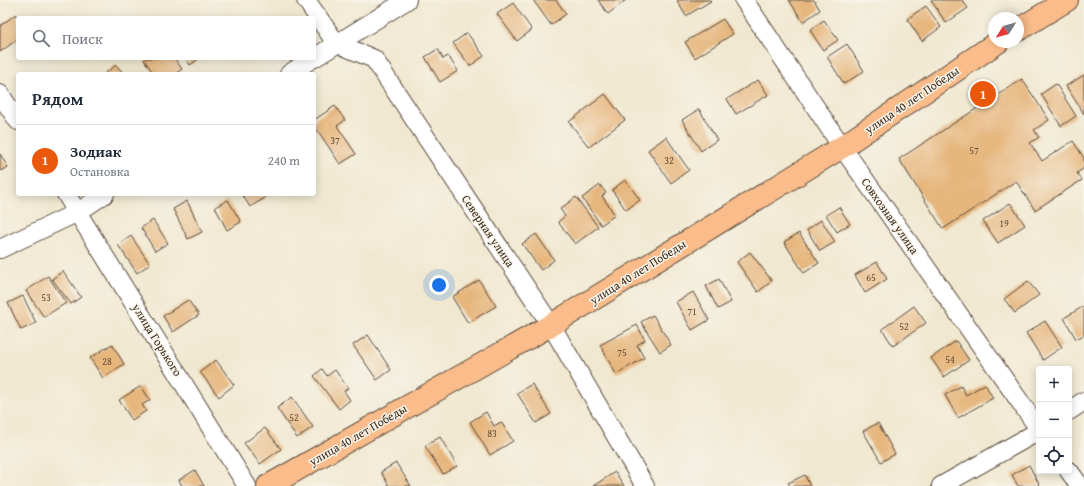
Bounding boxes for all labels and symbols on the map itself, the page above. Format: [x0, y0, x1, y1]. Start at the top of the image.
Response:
north arrow [988, 12, 1024, 48]
street label: улица 40 лет Победы [860, 61, 963, 138]
pin: 1 [970, 79, 996, 109]
house number: 37 [330, 133, 340, 148]
house number: 57 [969, 143, 979, 158]
house number: 32 [664, 153, 674, 168]
street label: Совхозная улица [858, 174, 923, 258]
street label: Северная улица [458, 191, 519, 270]
house number: 19 [999, 216, 1009, 231]
street label: улица 40 лет Победы [586, 235, 690, 309]
house number: 65 [866, 270, 876, 285]
your location [429, 275, 449, 295]
house number: 53 [41, 290, 51, 305]
street label: улица Горького [128, 299, 187, 379]
house number: 71 [687, 304, 697, 319]
house number: 52 [899, 319, 909, 334]
house number: 75 [617, 345, 627, 360]
house number: 54 [945, 352, 955, 367]
house number: 28 [102, 354, 112, 369]
street label: улица 40 лет Победы [305, 399, 410, 470]
house number: 52 [289, 410, 299, 425]
house number: 83 [487, 426, 497, 441]

